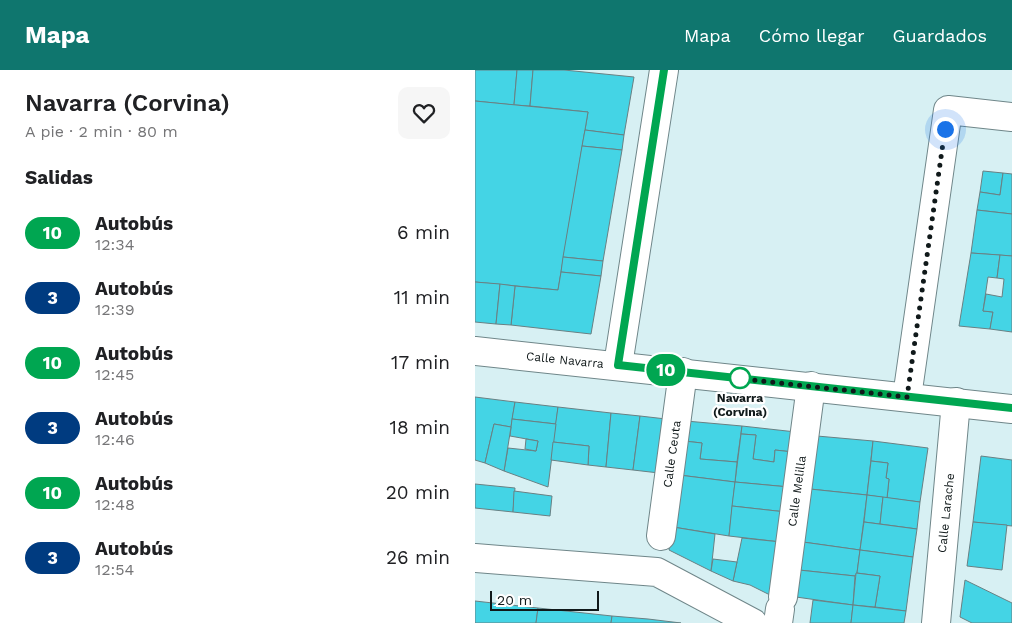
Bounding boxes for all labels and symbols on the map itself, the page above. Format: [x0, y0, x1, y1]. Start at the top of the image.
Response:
your location [933, 117, 958, 142]
street label: Calle Navarra [525, 349, 605, 371]
line badge: 10 [643, 354, 689, 386]
marker: Navarra (Corvina) [729, 367, 751, 389]
place label: Navarra (Corvina) [713, 391, 767, 419]
street label: Calle Ceuta [660, 419, 684, 489]
street label: Calle Melilla [785, 454, 809, 527]
street label: Calle Larache [935, 472, 957, 553]
scale bar [490, 588, 599, 611]

